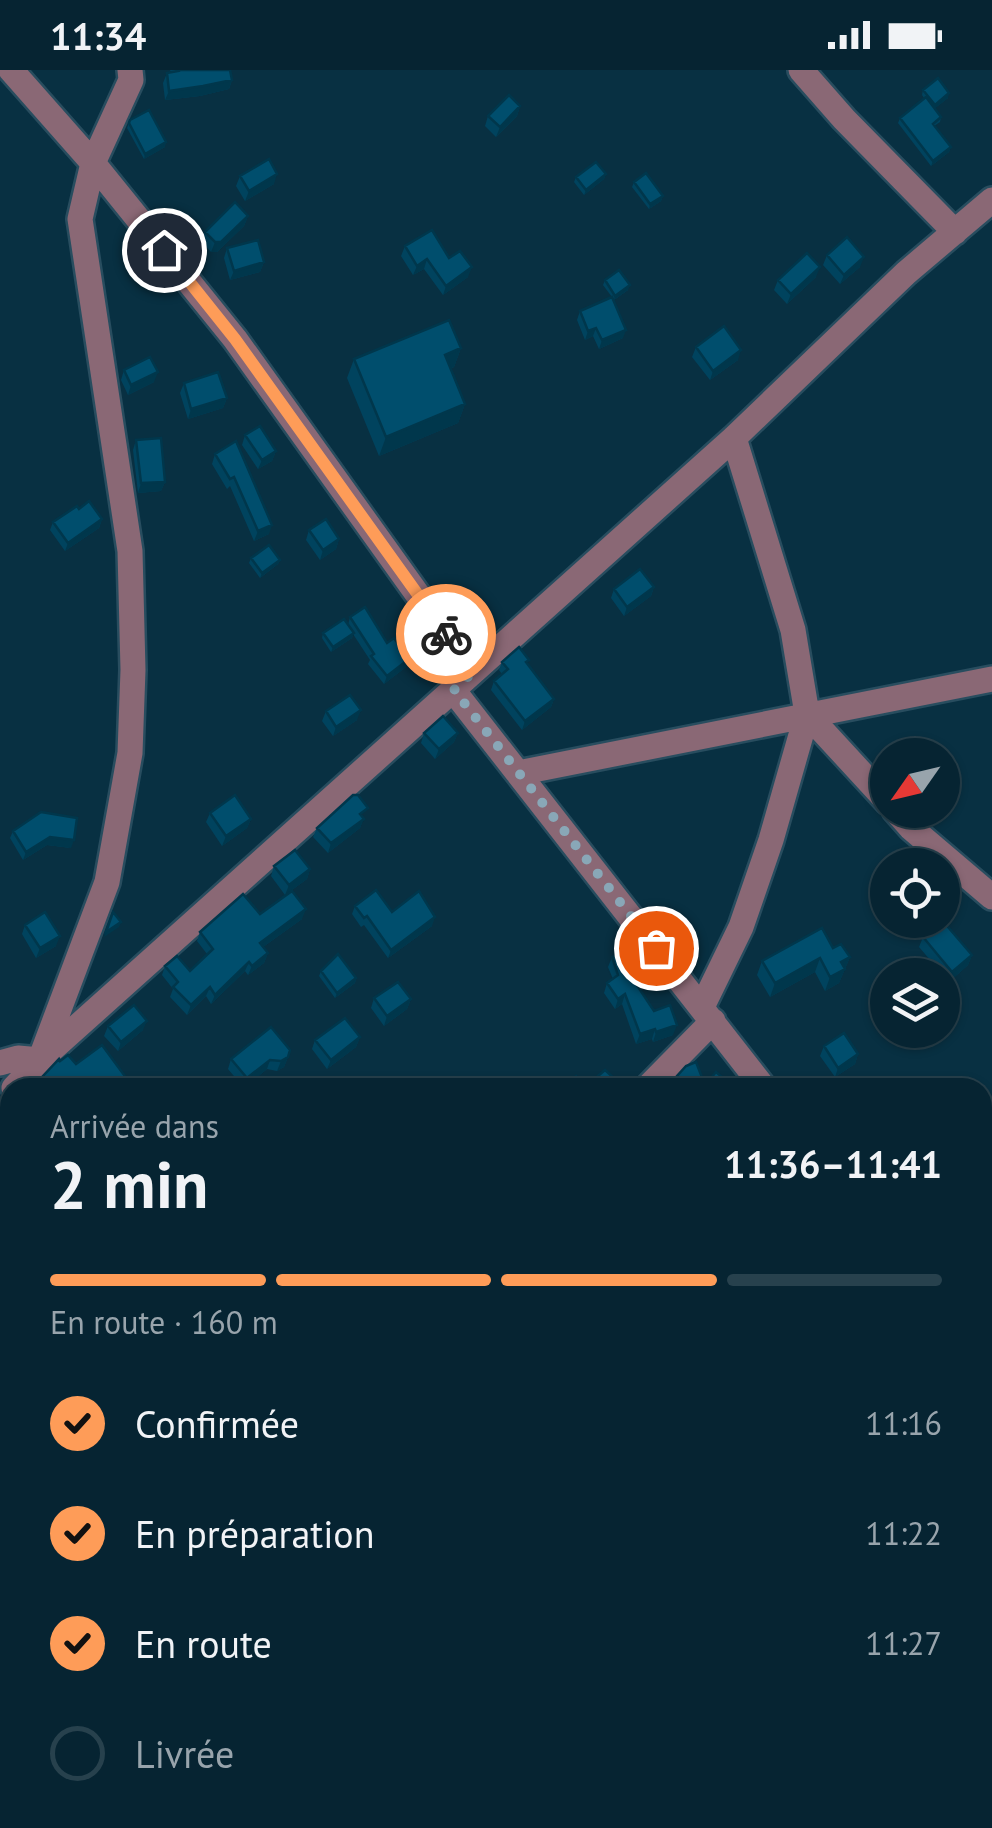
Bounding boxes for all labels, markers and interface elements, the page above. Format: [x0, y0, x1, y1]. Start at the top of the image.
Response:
text: 11:34 [50, 11, 146, 60]
pin [122, 208, 207, 293]
icon: home [137, 223, 192, 278]
courier [396, 584, 496, 684]
icon: bike [419, 607, 474, 662]
north arrow [870, 738, 960, 828]
map controls [870, 738, 960, 1048]
button: locate [870, 848, 960, 938]
pin [614, 906, 699, 991]
icon: bag [629, 921, 684, 976]
button: layers [870, 958, 960, 1048]
text: Arrivée dans [50, 1105, 219, 1147]
text: 11:36–11:41 [724, 1139, 942, 1188]
text: 2 min [50, 1142, 209, 1226]
text: En route · 160 m [50, 1301, 278, 1343]
icon: check [50, 1396, 105, 1451]
text: Confirmée [135, 1399, 299, 1448]
text: 11:16 [865, 1402, 942, 1444]
icon: check [50, 1506, 105, 1561]
text: En préparation [135, 1509, 374, 1558]
text: 11:22 [865, 1512, 942, 1554]
icon: check [50, 1616, 105, 1671]
text: En route [135, 1619, 272, 1668]
text: 11:27 [865, 1622, 942, 1664]
text: Livrée [135, 1729, 234, 1778]

